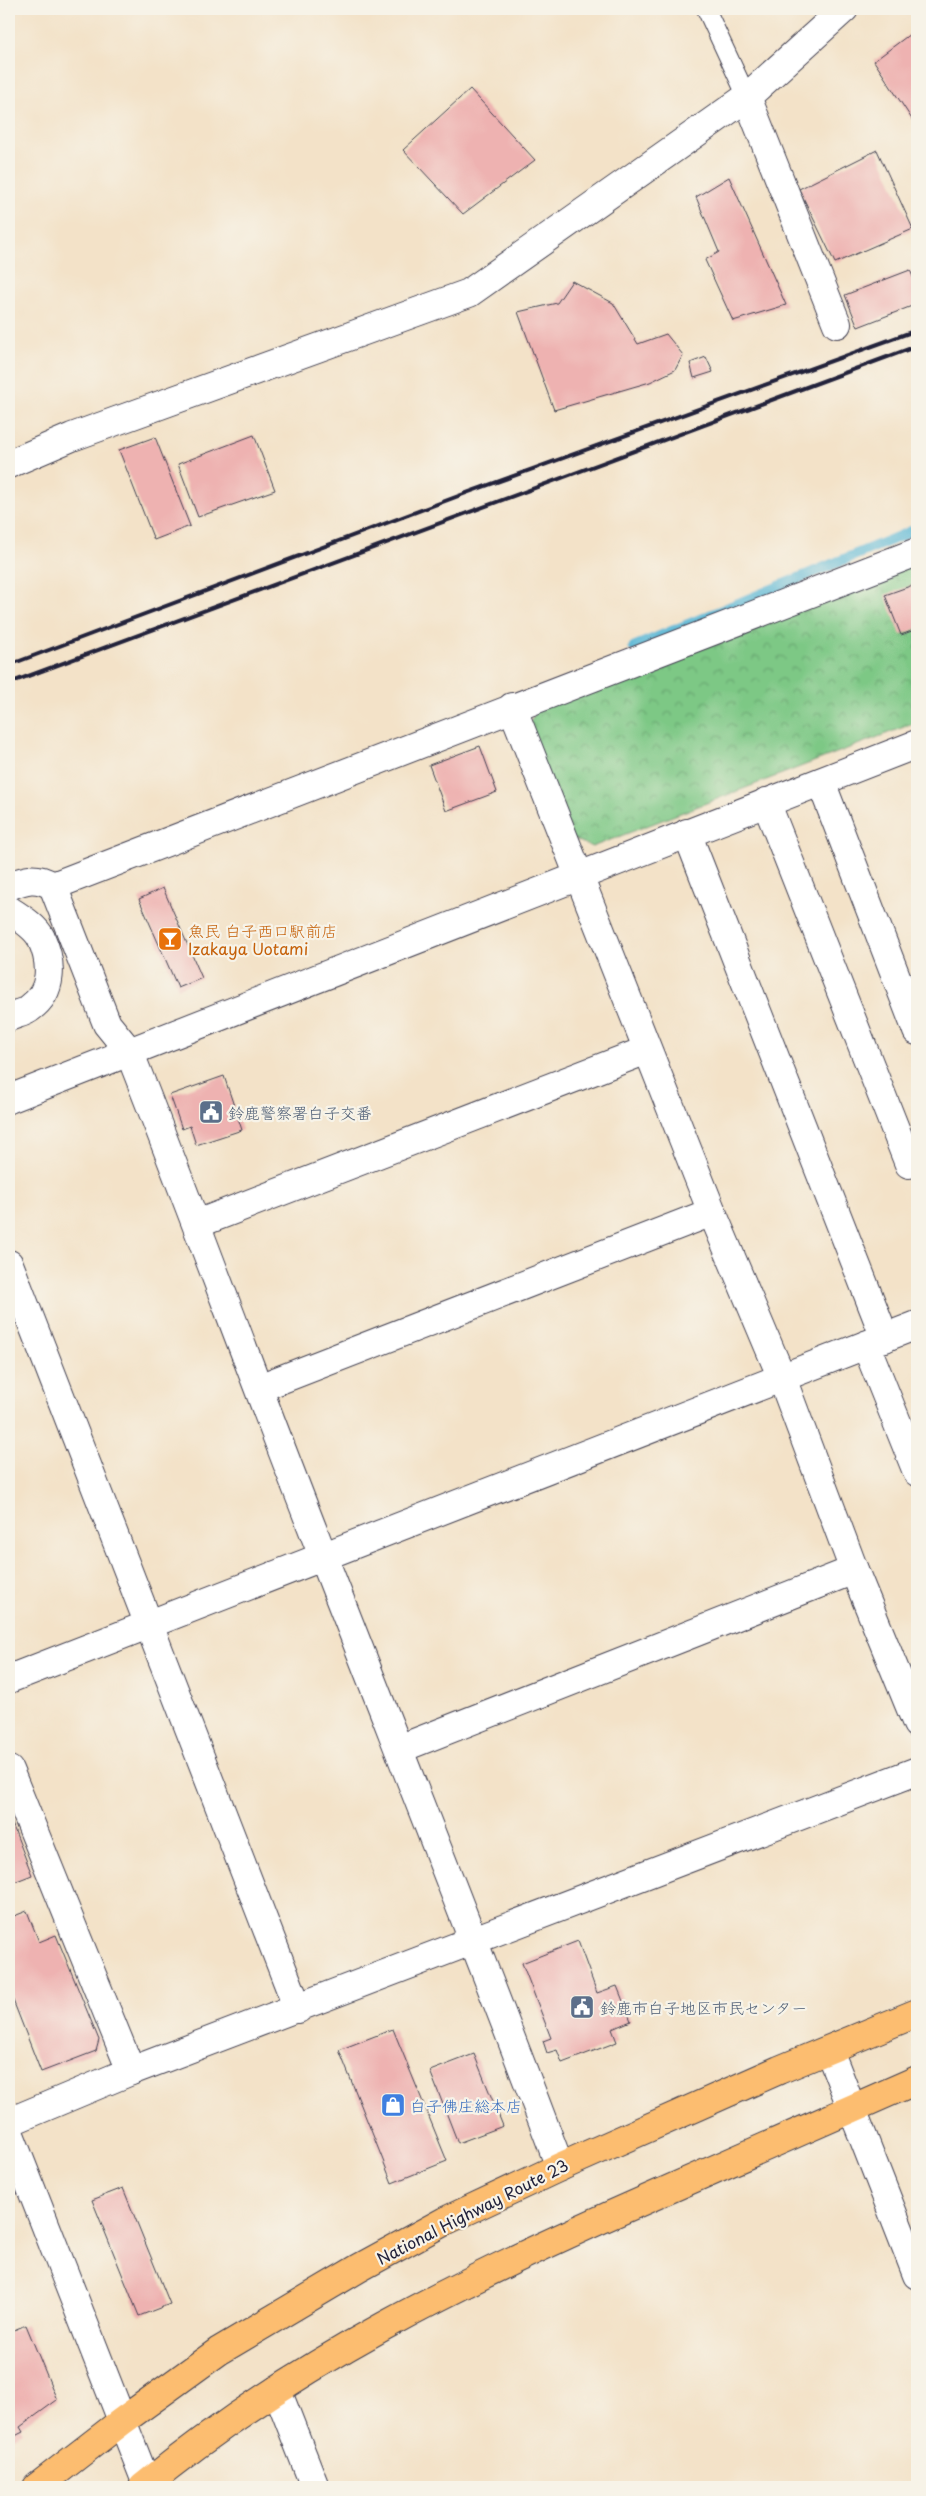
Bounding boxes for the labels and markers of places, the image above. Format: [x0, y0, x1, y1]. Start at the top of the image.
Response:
place label: 魚民 白子西口駅前店 Izakaya Uotami [188, 918, 337, 960]
bar icon: 魚民 白子西口駅前店 Izakaya Uotami [157, 926, 183, 952]
public building icon: 鈴鹿警察署白子交番 [198, 1099, 224, 1125]
place label: 鈴鹿警察署白子交番 [228, 1100, 372, 1124]
public building icon: 鈴鹿市白子地区市民センター [569, 1994, 595, 2020]
place label: 鈴鹿市白子地区市民センター [600, 1995, 807, 2019]
shop icon: 白子佛庄総本店 [380, 2092, 406, 2118]
place label: 白子佛庄総本店 [410, 2093, 522, 2117]

